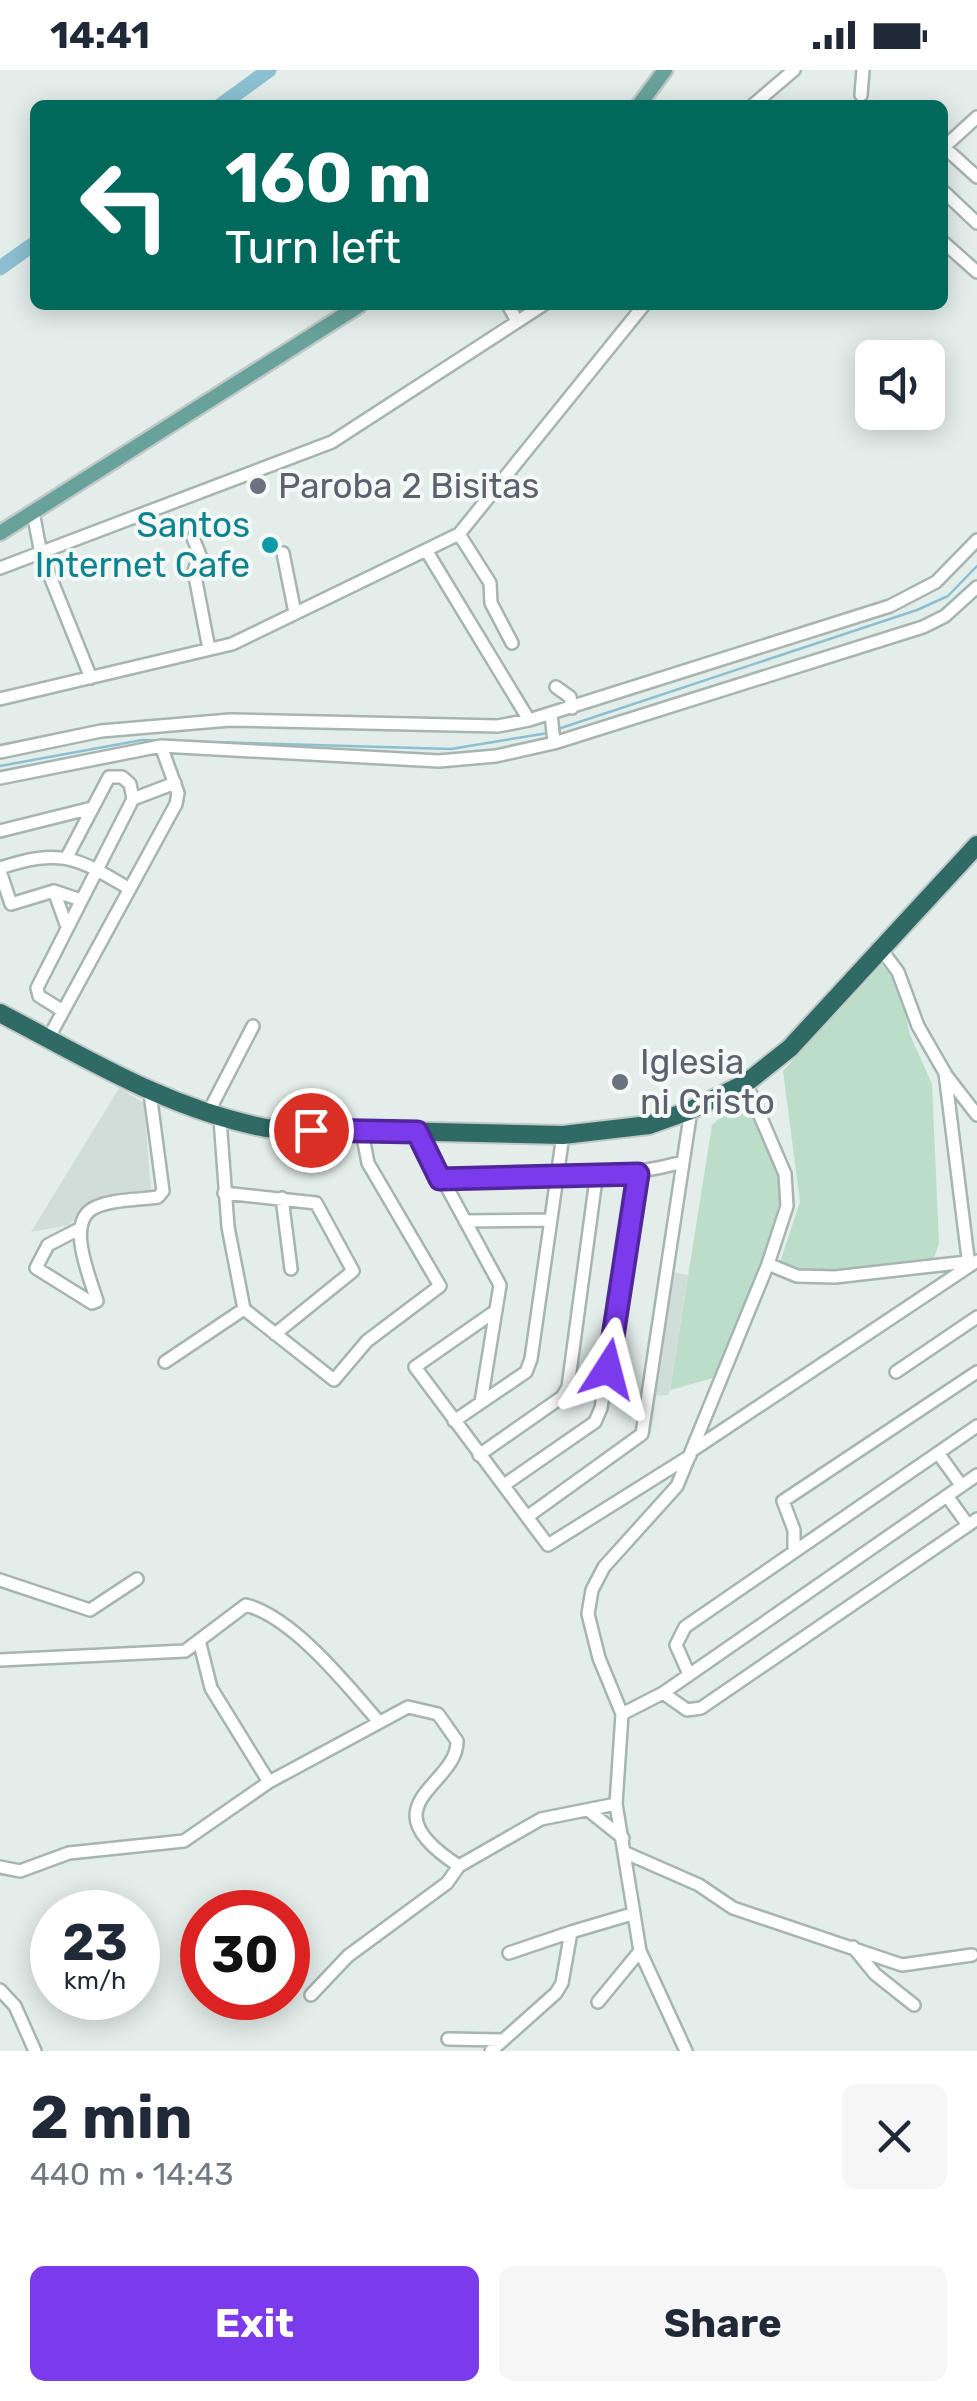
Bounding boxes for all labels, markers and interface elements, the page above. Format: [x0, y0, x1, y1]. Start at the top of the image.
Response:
text: 14:41 [50, 12, 150, 58]
text: 160 m [225, 137, 432, 220]
icon: left [60, 140, 190, 270]
text: Turn left [225, 221, 401, 274]
map controls [855, 340, 945, 430]
button: sound [855, 340, 945, 430]
place label: Paroba 2 Bisitas [278, 465, 539, 507]
marker: Paroba 2 Bisitas [247, 475, 269, 497]
place label: Santos Internet Cafe [35, 504, 250, 586]
marker: Santos Internet Cafe [259, 534, 281, 556]
place label: Iglesia ni Cristo [640, 1041, 775, 1123]
marker: Iglesia ni Cristo [609, 1071, 631, 1093]
pin [269, 1088, 354, 1173]
icon: arrive [284, 1103, 339, 1158]
position arrow [556, 1317, 660, 1421]
speed limit sign: 30 [180, 1890, 310, 2020]
text: 23 [62, 1913, 128, 1973]
text: km/h [64, 1966, 126, 1995]
text: 2 min [30, 2082, 192, 2153]
button: close [842, 2084, 947, 2189]
text: 440 m · 14:43 [30, 2155, 233, 2193]
button: Exit [30, 2266, 479, 2381]
button: Share [499, 2266, 947, 2381]

